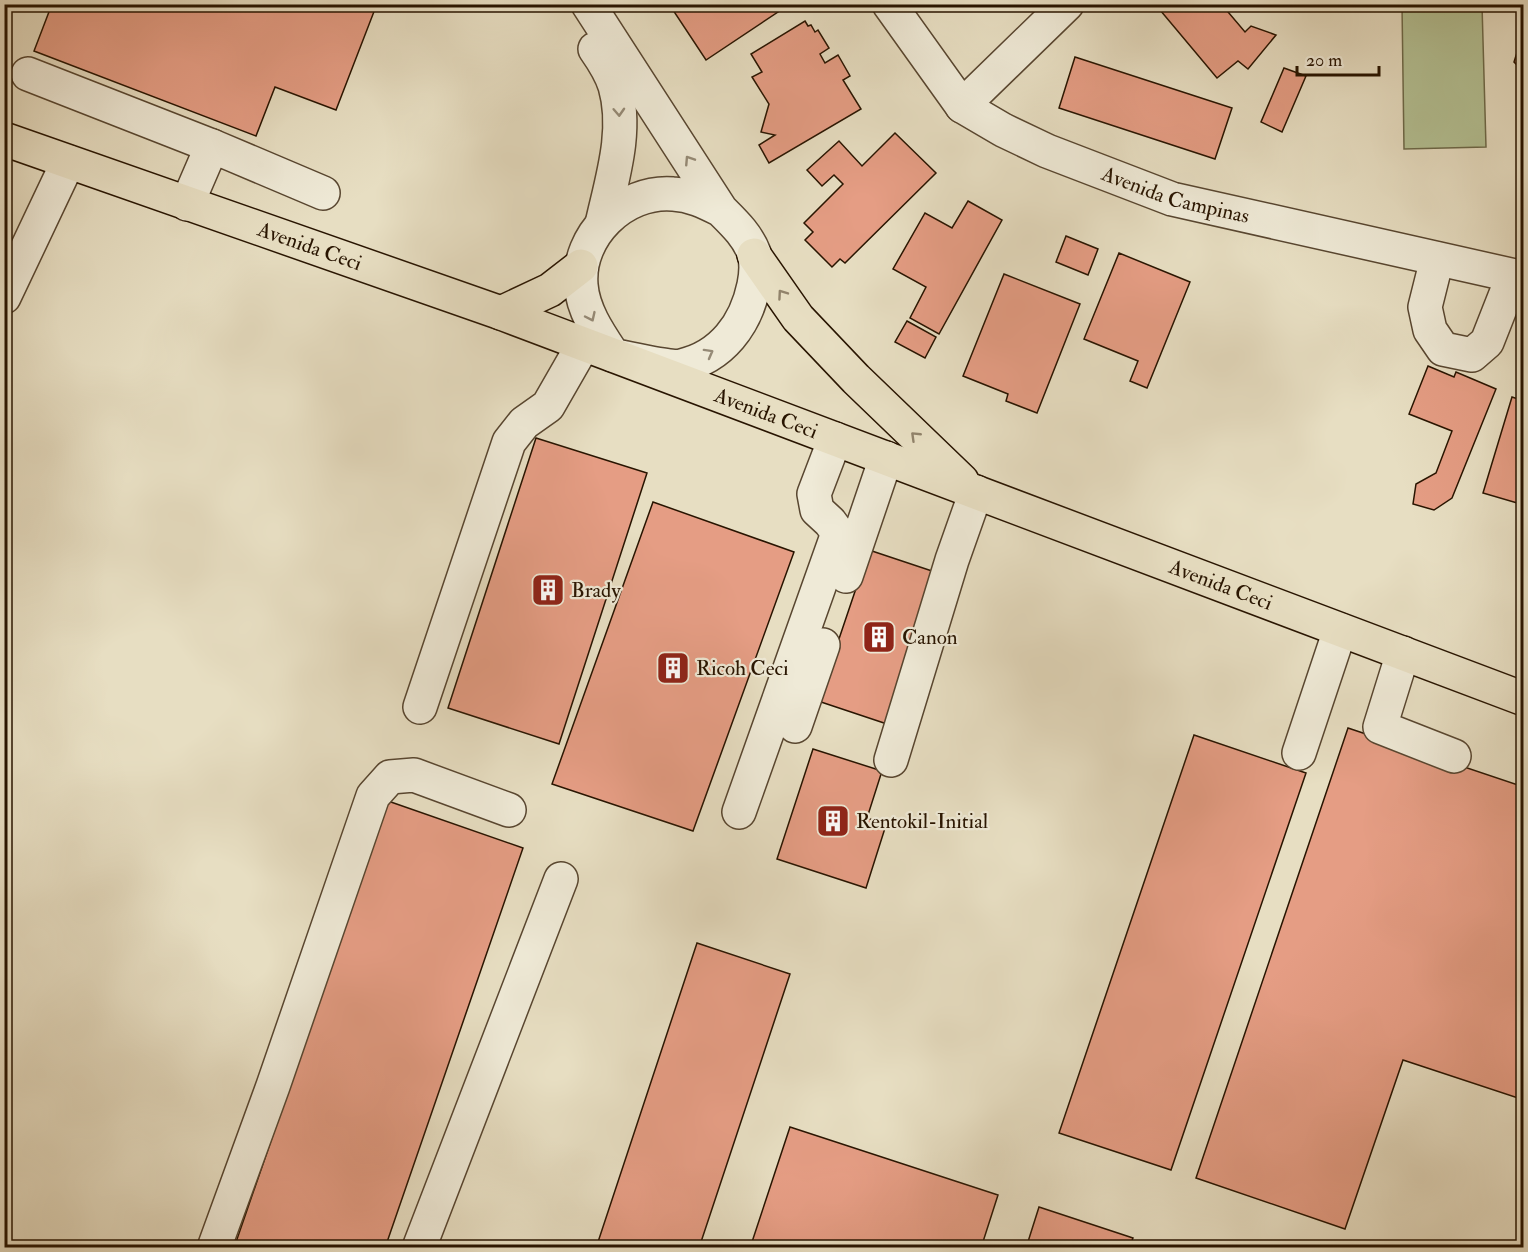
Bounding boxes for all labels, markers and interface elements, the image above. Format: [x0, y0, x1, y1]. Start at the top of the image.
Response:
scale bar [1297, 39, 1380, 77]
text: 20 m [1306, 49, 1342, 72]
one-way arrow [612, 107, 625, 116]
one-way arrow [685, 156, 696, 167]
street label: Avenida Campinas [1097, 160, 1252, 230]
street label: Avenida Ceci [253, 216, 366, 277]
one-way arrow [778, 289, 789, 300]
one-way arrow [583, 311, 595, 322]
one-way arrow [703, 349, 713, 360]
street label: Avenida Ceci [710, 381, 822, 445]
one-way arrow [911, 432, 921, 443]
street label: Avenida Ceci [1164, 553, 1277, 617]
building icon: Brady [530, 572, 566, 608]
place label: Brady [571, 577, 621, 604]
building icon: Canon [861, 619, 897, 655]
place label: Canon [902, 624, 958, 651]
building icon: Ricoh Ceci [655, 650, 691, 686]
place label: Ricoh Ceci [696, 655, 789, 682]
building icon: Rentokil-Initial [815, 803, 851, 839]
place label: Rentokil-Initial [856, 808, 989, 835]

